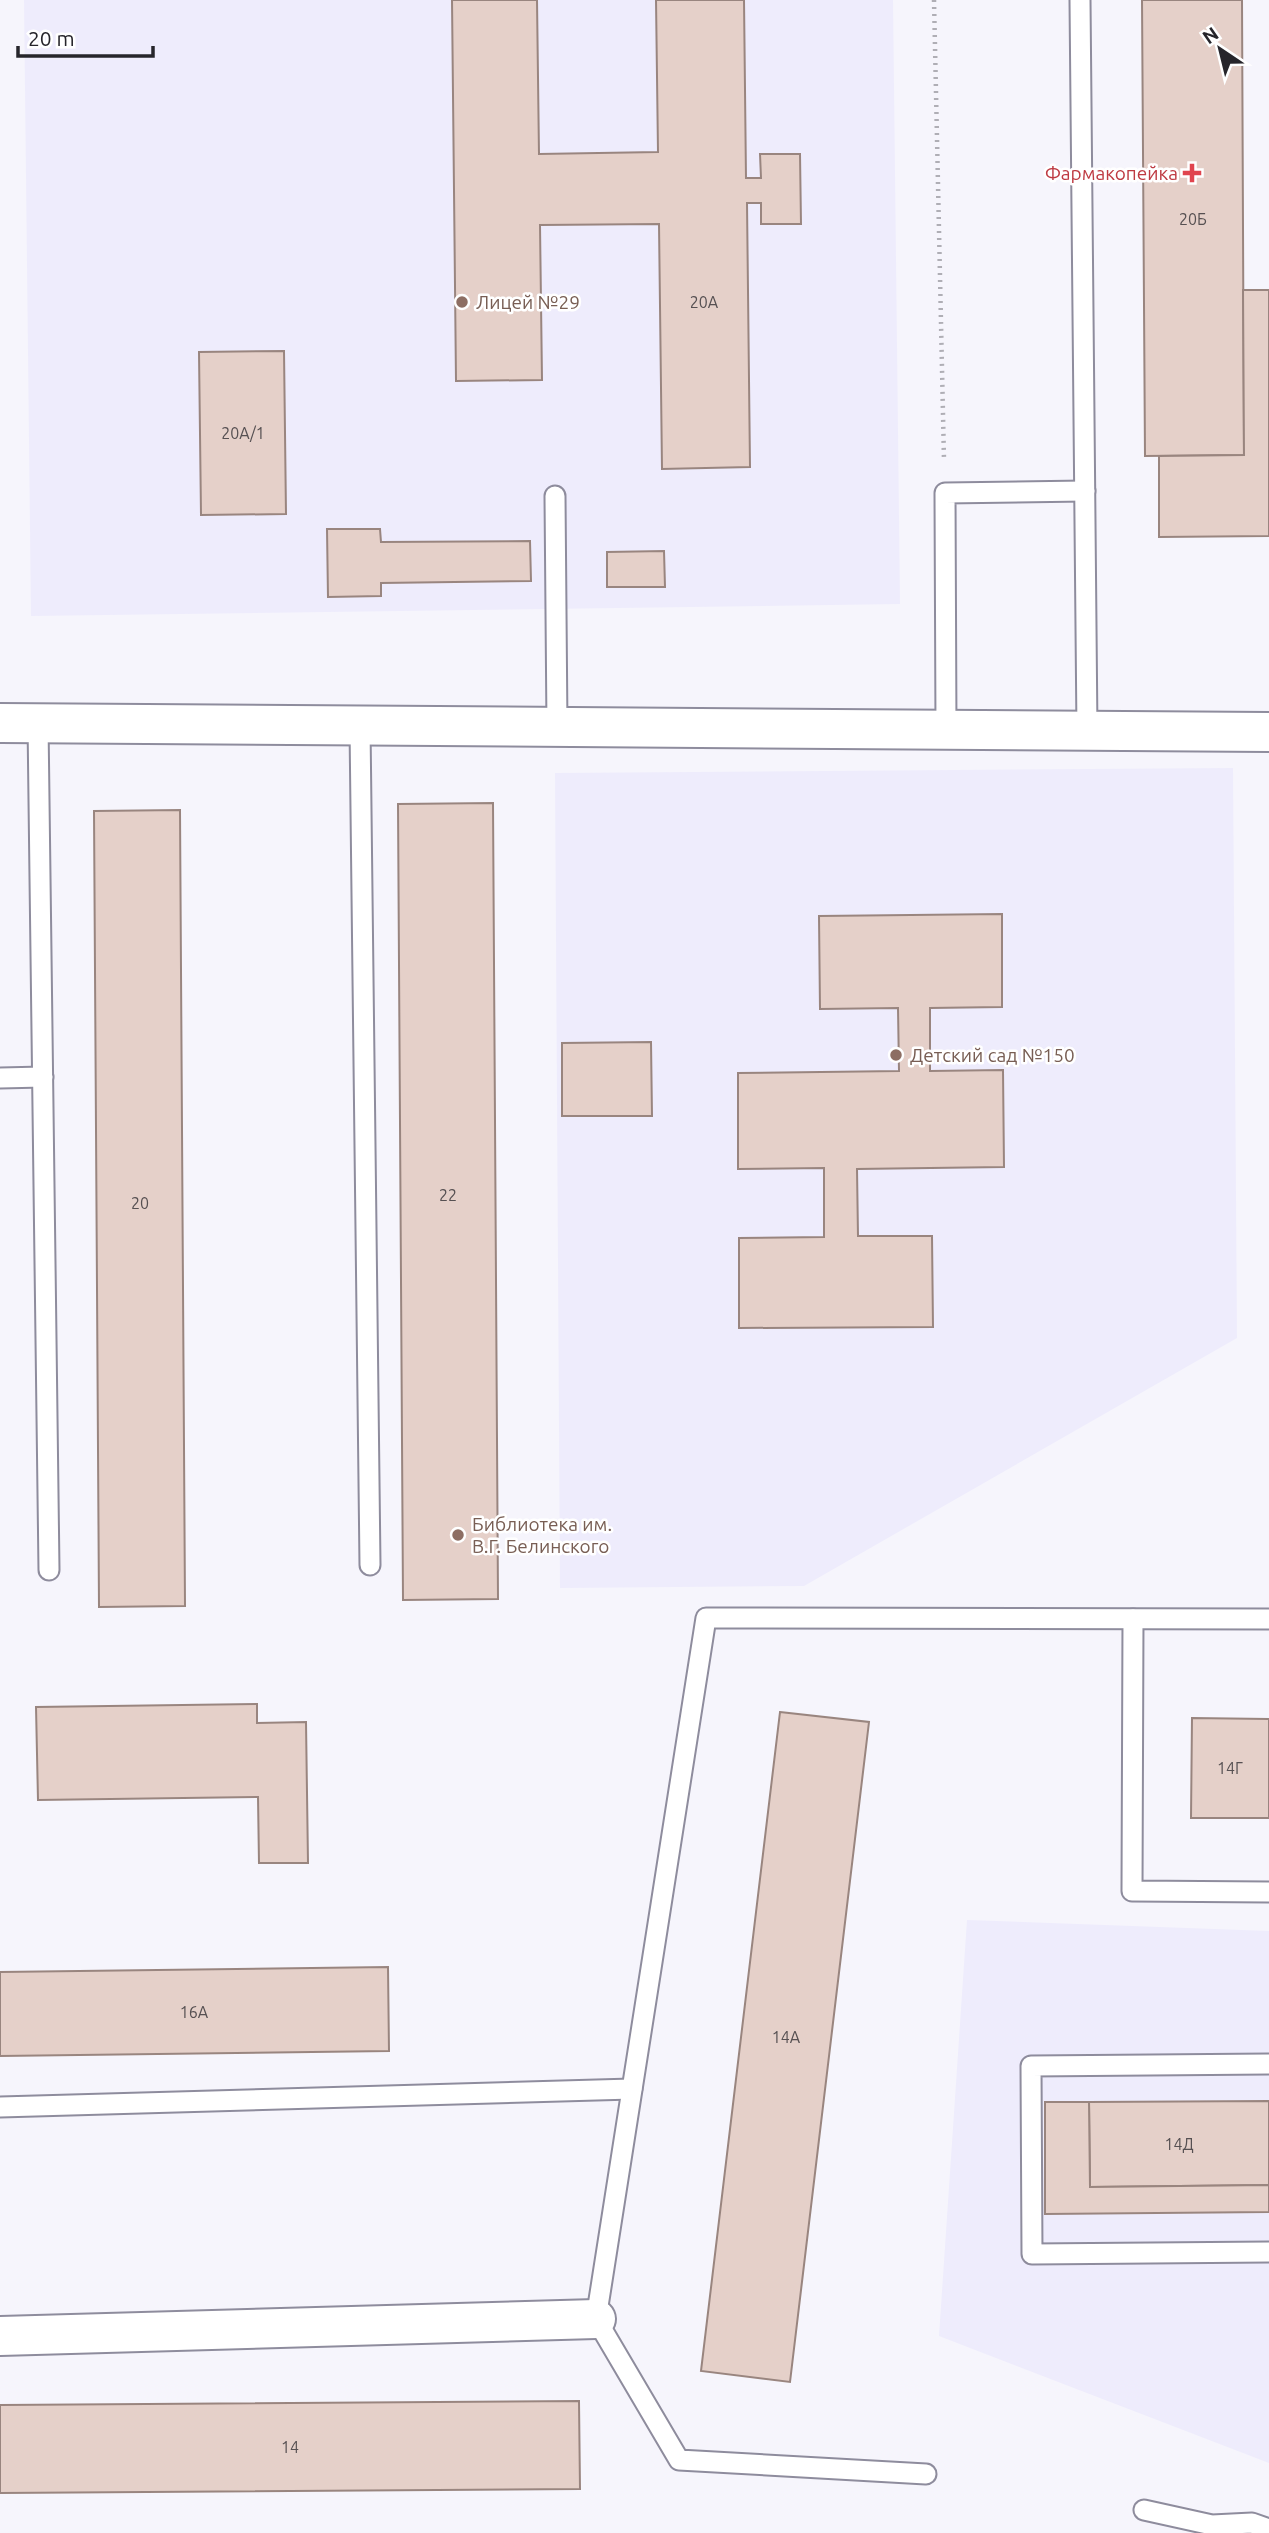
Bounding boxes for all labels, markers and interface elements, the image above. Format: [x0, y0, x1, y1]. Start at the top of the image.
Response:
scale bar [18, 14, 152, 58]
north arrow [1185, 14, 1255, 84]
text: N [1198, 22, 1222, 48]
text: 20 m [28, 26, 75, 50]
place label: Фармакопейка [1045, 162, 1178, 184]
marker: Фармакопейка [1184, 165, 1200, 181]
house number: 20Б [1179, 210, 1207, 228]
place label: Лицей №29 [476, 291, 580, 313]
house number: 20А [690, 293, 719, 311]
marker: Лицей №29 [454, 294, 470, 310]
house number: 20А/1 [221, 424, 265, 442]
place label: Детский сад №150 [910, 1044, 1075, 1066]
marker: Детский сад №150 [888, 1047, 904, 1063]
house number: 22 [439, 1186, 457, 1204]
house number: 20 [131, 1194, 149, 1212]
place label: Библиотека им. В.Г. Белинского [472, 1513, 612, 1557]
marker: Библиотека им. В.Г. Белинского [450, 1527, 466, 1543]
house number: 14Г [1217, 1759, 1243, 1777]
house number: 16А [180, 2003, 209, 2021]
house number: 14А [772, 2028, 801, 2046]
house number: 14Д [1164, 2135, 1194, 2153]
house number: 14 [281, 2438, 299, 2456]

